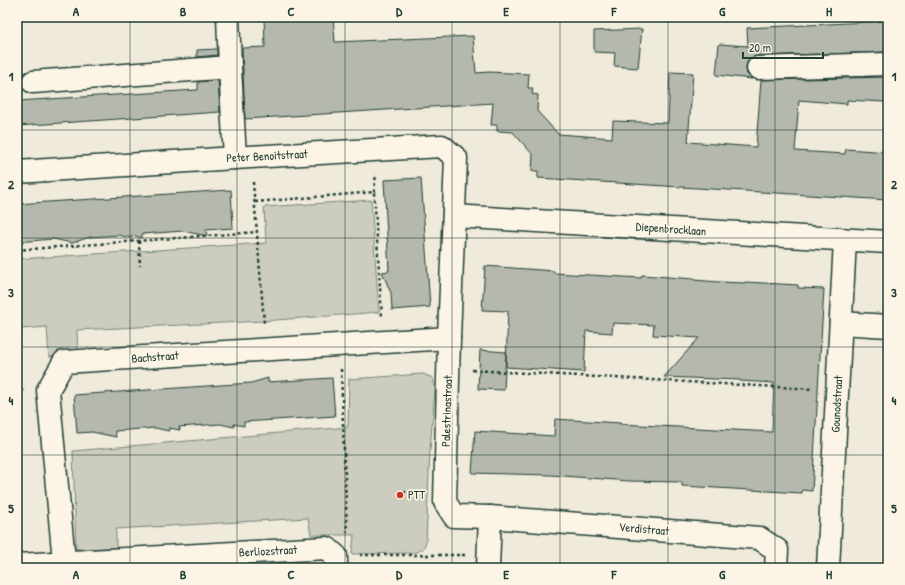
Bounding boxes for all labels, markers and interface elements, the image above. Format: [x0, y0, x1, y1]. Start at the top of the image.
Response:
text: A [73, 2, 80, 20]
text: B [180, 2, 187, 20]
text: C [287, 2, 295, 20]
text: D [396, 2, 403, 20]
text: E [503, 2, 509, 20]
text: F [611, 2, 618, 20]
text: G [719, 2, 726, 20]
text: H [826, 2, 832, 20]
scale bar [743, 34, 823, 60]
text: 20 m [749, 39, 771, 56]
text: 1 [9, 67, 14, 85]
text: 1 [892, 67, 897, 85]
street label: Peter Benoitstraat [226, 145, 309, 166]
text: 2 [8, 175, 15, 193]
text: 2 [891, 175, 898, 193]
street label: Diepenbrocklaan [635, 218, 707, 239]
text: 3 [8, 283, 14, 301]
text: 3 [891, 283, 897, 301]
street label: Bachstraat [131, 346, 180, 367]
street label: Palestrinastraat [437, 374, 456, 447]
street label: Gounodstraat [827, 374, 847, 433]
text: 4 [9, 391, 14, 409]
text: 4 [892, 391, 897, 409]
place label: PTT [408, 486, 425, 503]
marker: PTT [395, 490, 405, 500]
text: 5 [8, 499, 14, 517]
text: 5 [891, 499, 897, 517]
street label: Verdistraat [618, 518, 671, 539]
street label: Berliozstraat [238, 540, 298, 561]
text: A [73, 565, 80, 583]
text: B [180, 565, 187, 583]
text: C [287, 565, 295, 583]
text: D [396, 565, 403, 583]
text: E [503, 565, 509, 583]
text: F [611, 565, 618, 583]
text: G [719, 565, 726, 583]
text: H [826, 565, 832, 583]

